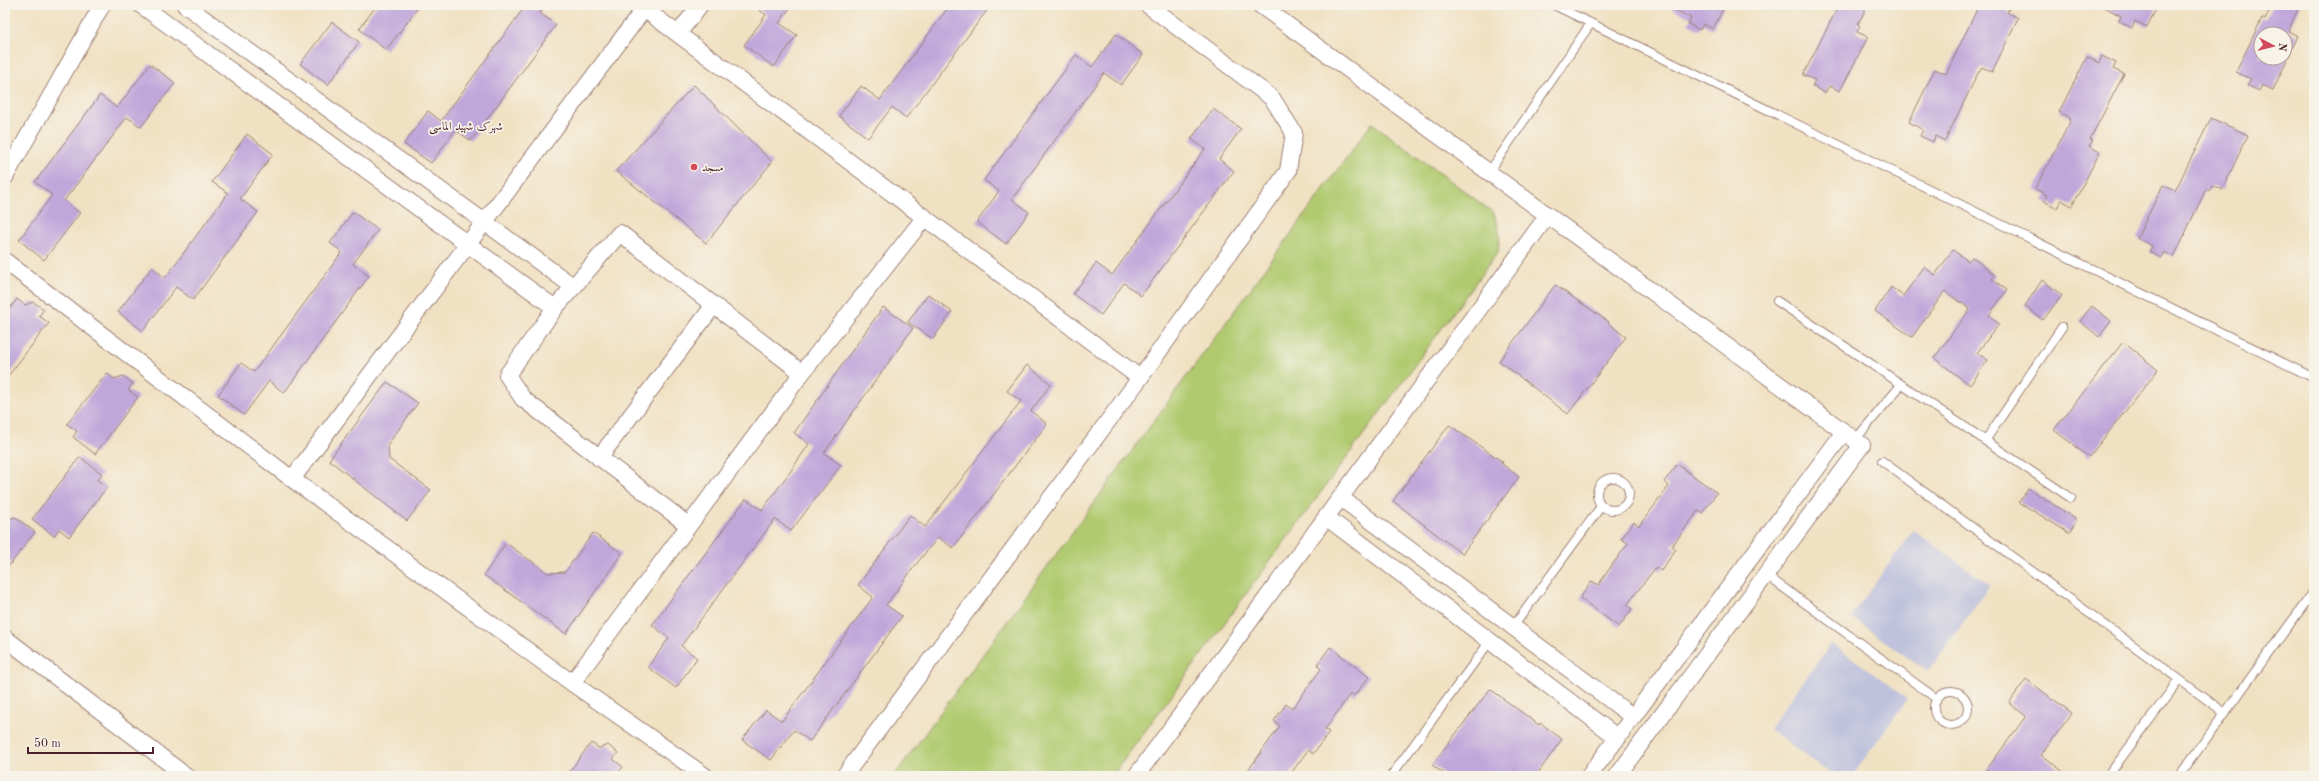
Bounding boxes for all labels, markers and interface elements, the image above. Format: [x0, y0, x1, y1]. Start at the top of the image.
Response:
north arrow [2253, 26, 2293, 66]
text: N [2275, 42, 2287, 52]
district label: شهرک شهید الماسی [429, 121, 503, 135]
marker: مسجد [689, 162, 699, 172]
place label: مسجد [702, 163, 724, 174]
scale bar [28, 729, 153, 755]
text: 50 m [34, 737, 61, 750]

